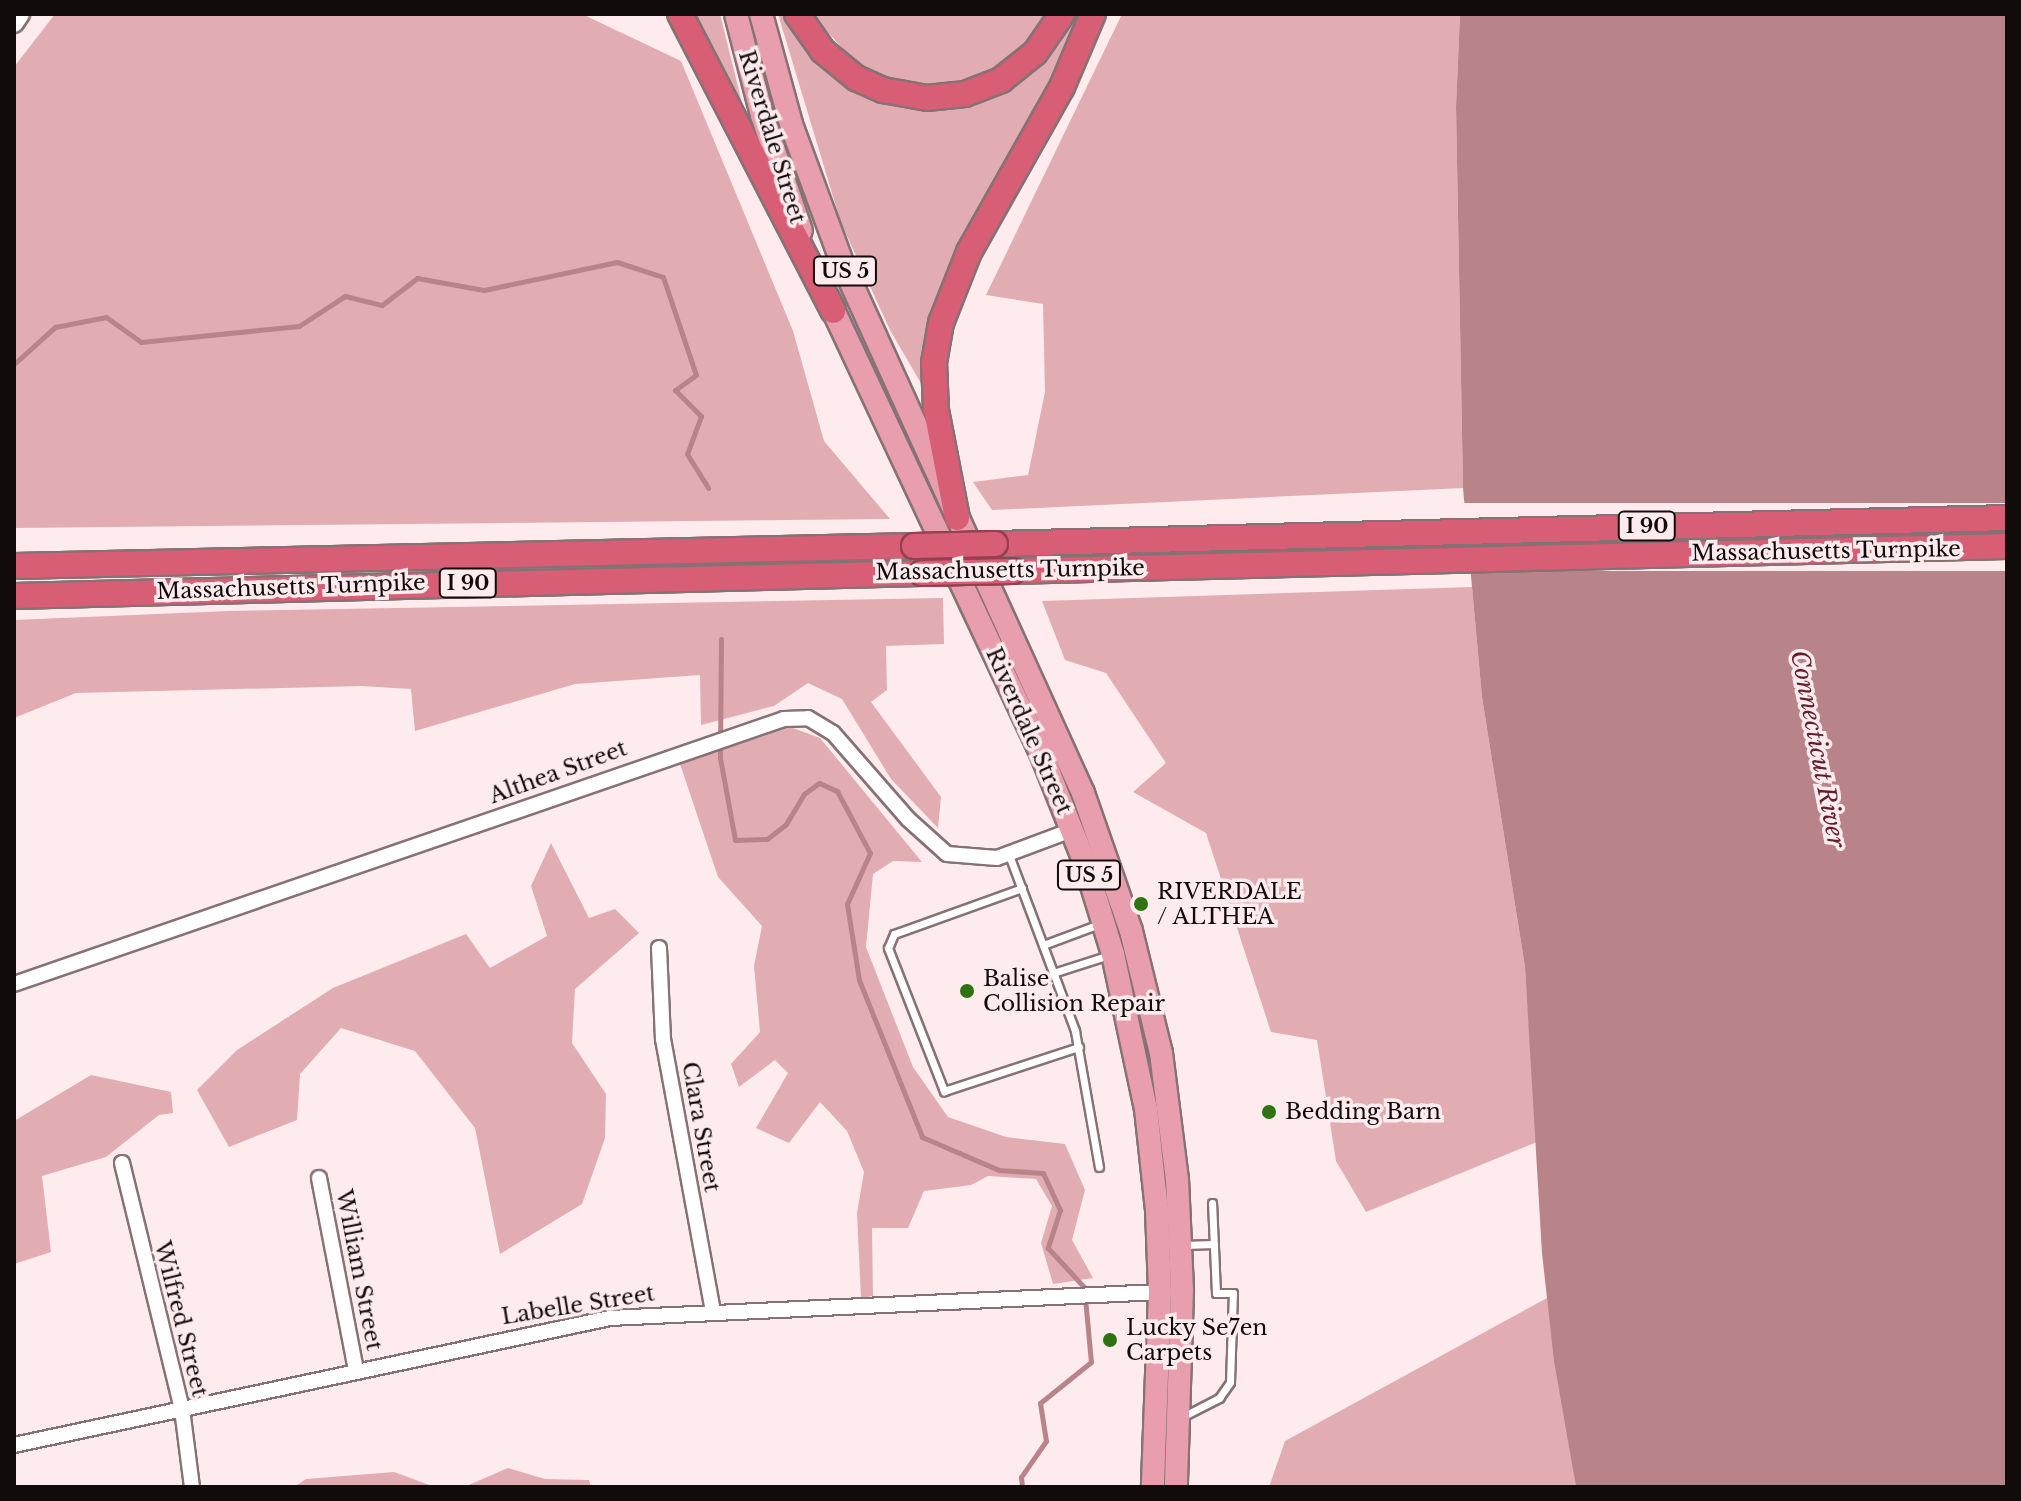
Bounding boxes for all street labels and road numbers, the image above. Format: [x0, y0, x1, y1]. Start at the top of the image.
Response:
street label: Riverdale Street [733, 47, 811, 227]
road number: US 5 [811, 255, 879, 287]
road number: I 90 [1617, 510, 1677, 542]
street label: Massachusetts Turnpike [1691, 535, 1961, 567]
street label: Massachusetts Turnpike [875, 554, 1145, 586]
road number: I 90 [438, 567, 498, 599]
street label: Massachusetts Turnpike [156, 569, 426, 605]
street label: Riverdale Street [980, 643, 1078, 819]
street label: Althea Street [485, 735, 631, 809]
road number: US 5 [1055, 859, 1123, 891]
street label: Clara Street [677, 1060, 725, 1194]
street label: William Street [330, 1187, 388, 1353]
street label: Wilfred Street [149, 1238, 213, 1400]
street label: Labelle Street [500, 1280, 656, 1330]

